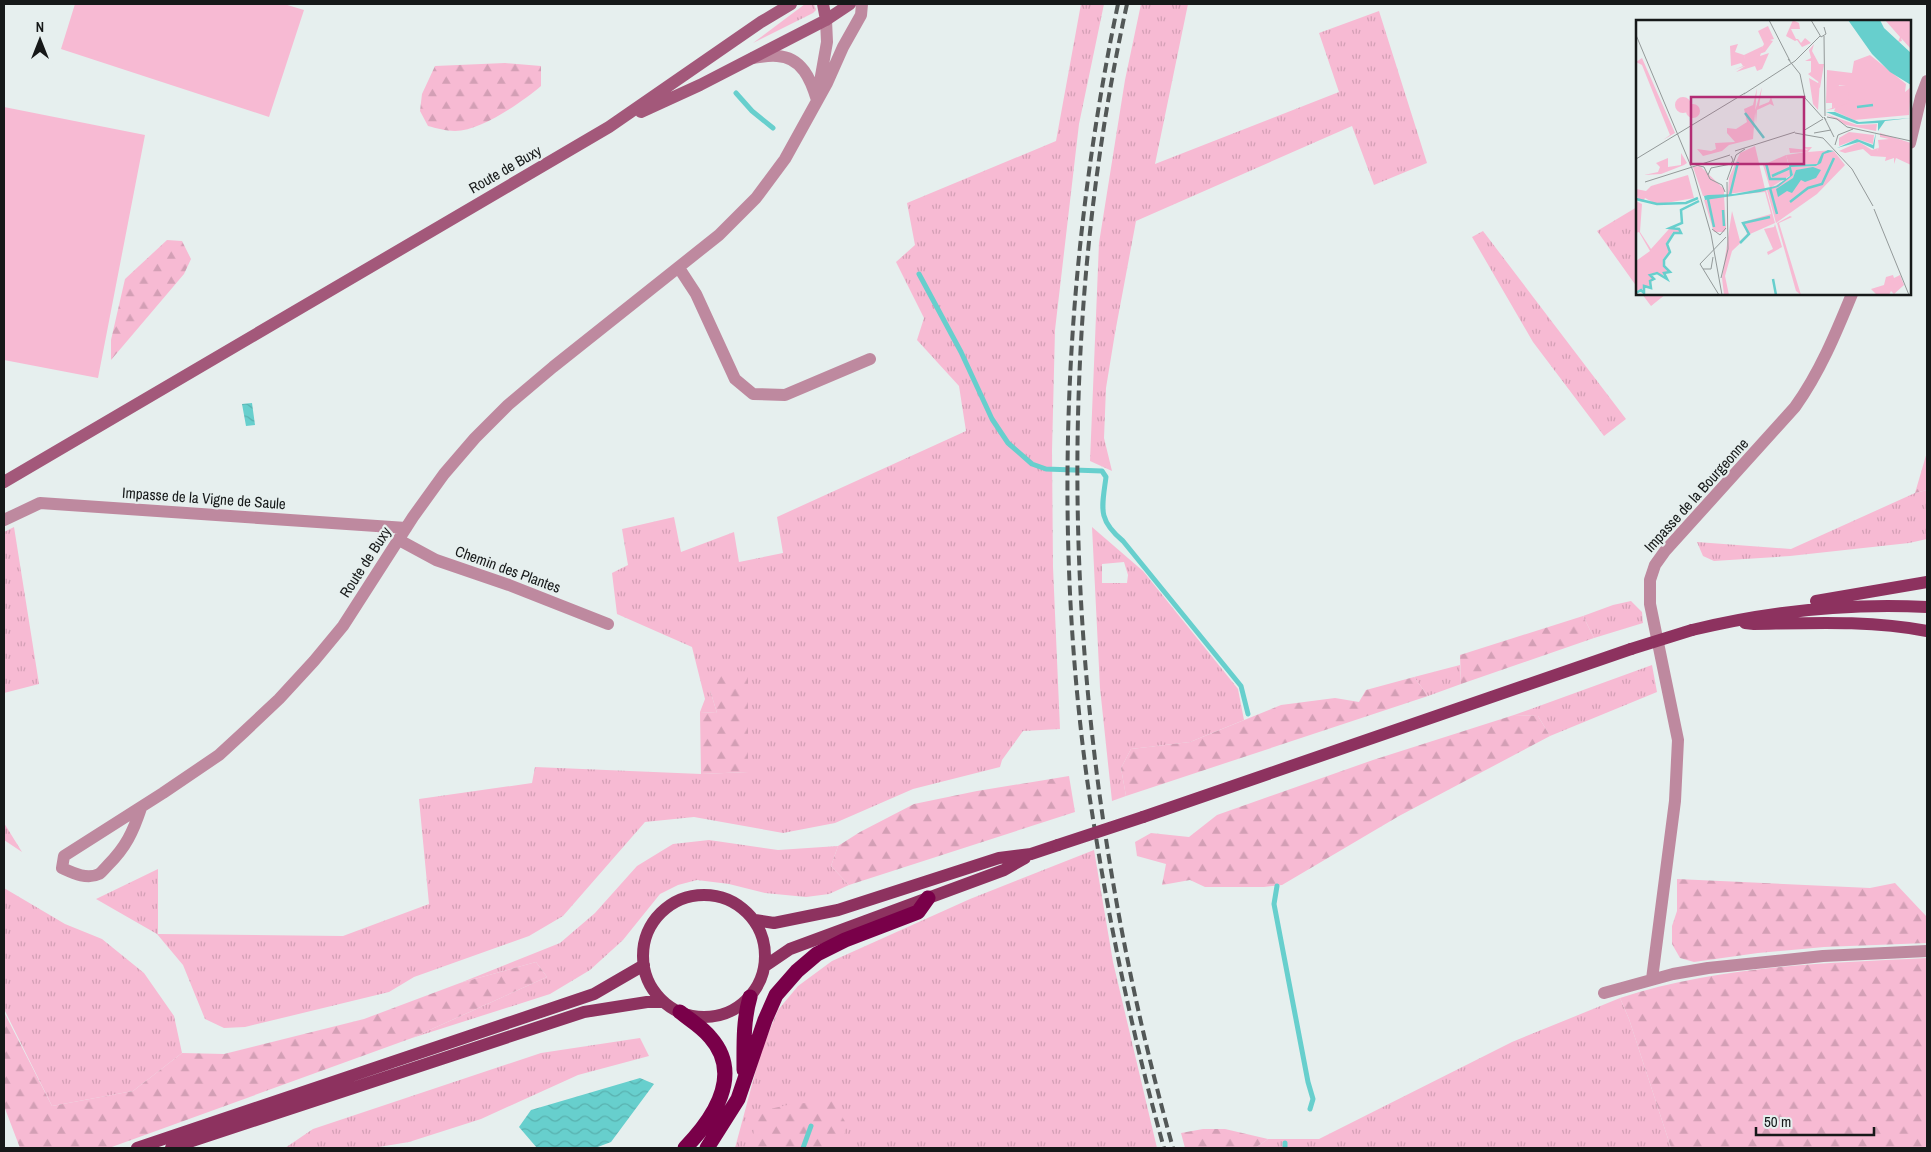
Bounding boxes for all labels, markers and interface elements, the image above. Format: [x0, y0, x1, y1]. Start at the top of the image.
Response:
north arrow [15, 15, 65, 65]
text: N [36, 18, 44, 36]
inset map [1636, 20, 1911, 295]
street label: Route de Buxy [465, 139, 546, 198]
street label: Impasse de la Bourgeonne [1639, 433, 1753, 557]
street label: Impasse de la Vigne de Saule [122, 482, 287, 514]
street label: Route de Buxy [334, 522, 396, 602]
street label: Chemin des Plantes [452, 540, 564, 598]
scale bar [1756, 1104, 1874, 1136]
text: 50 m [1764, 1111, 1791, 1132]

